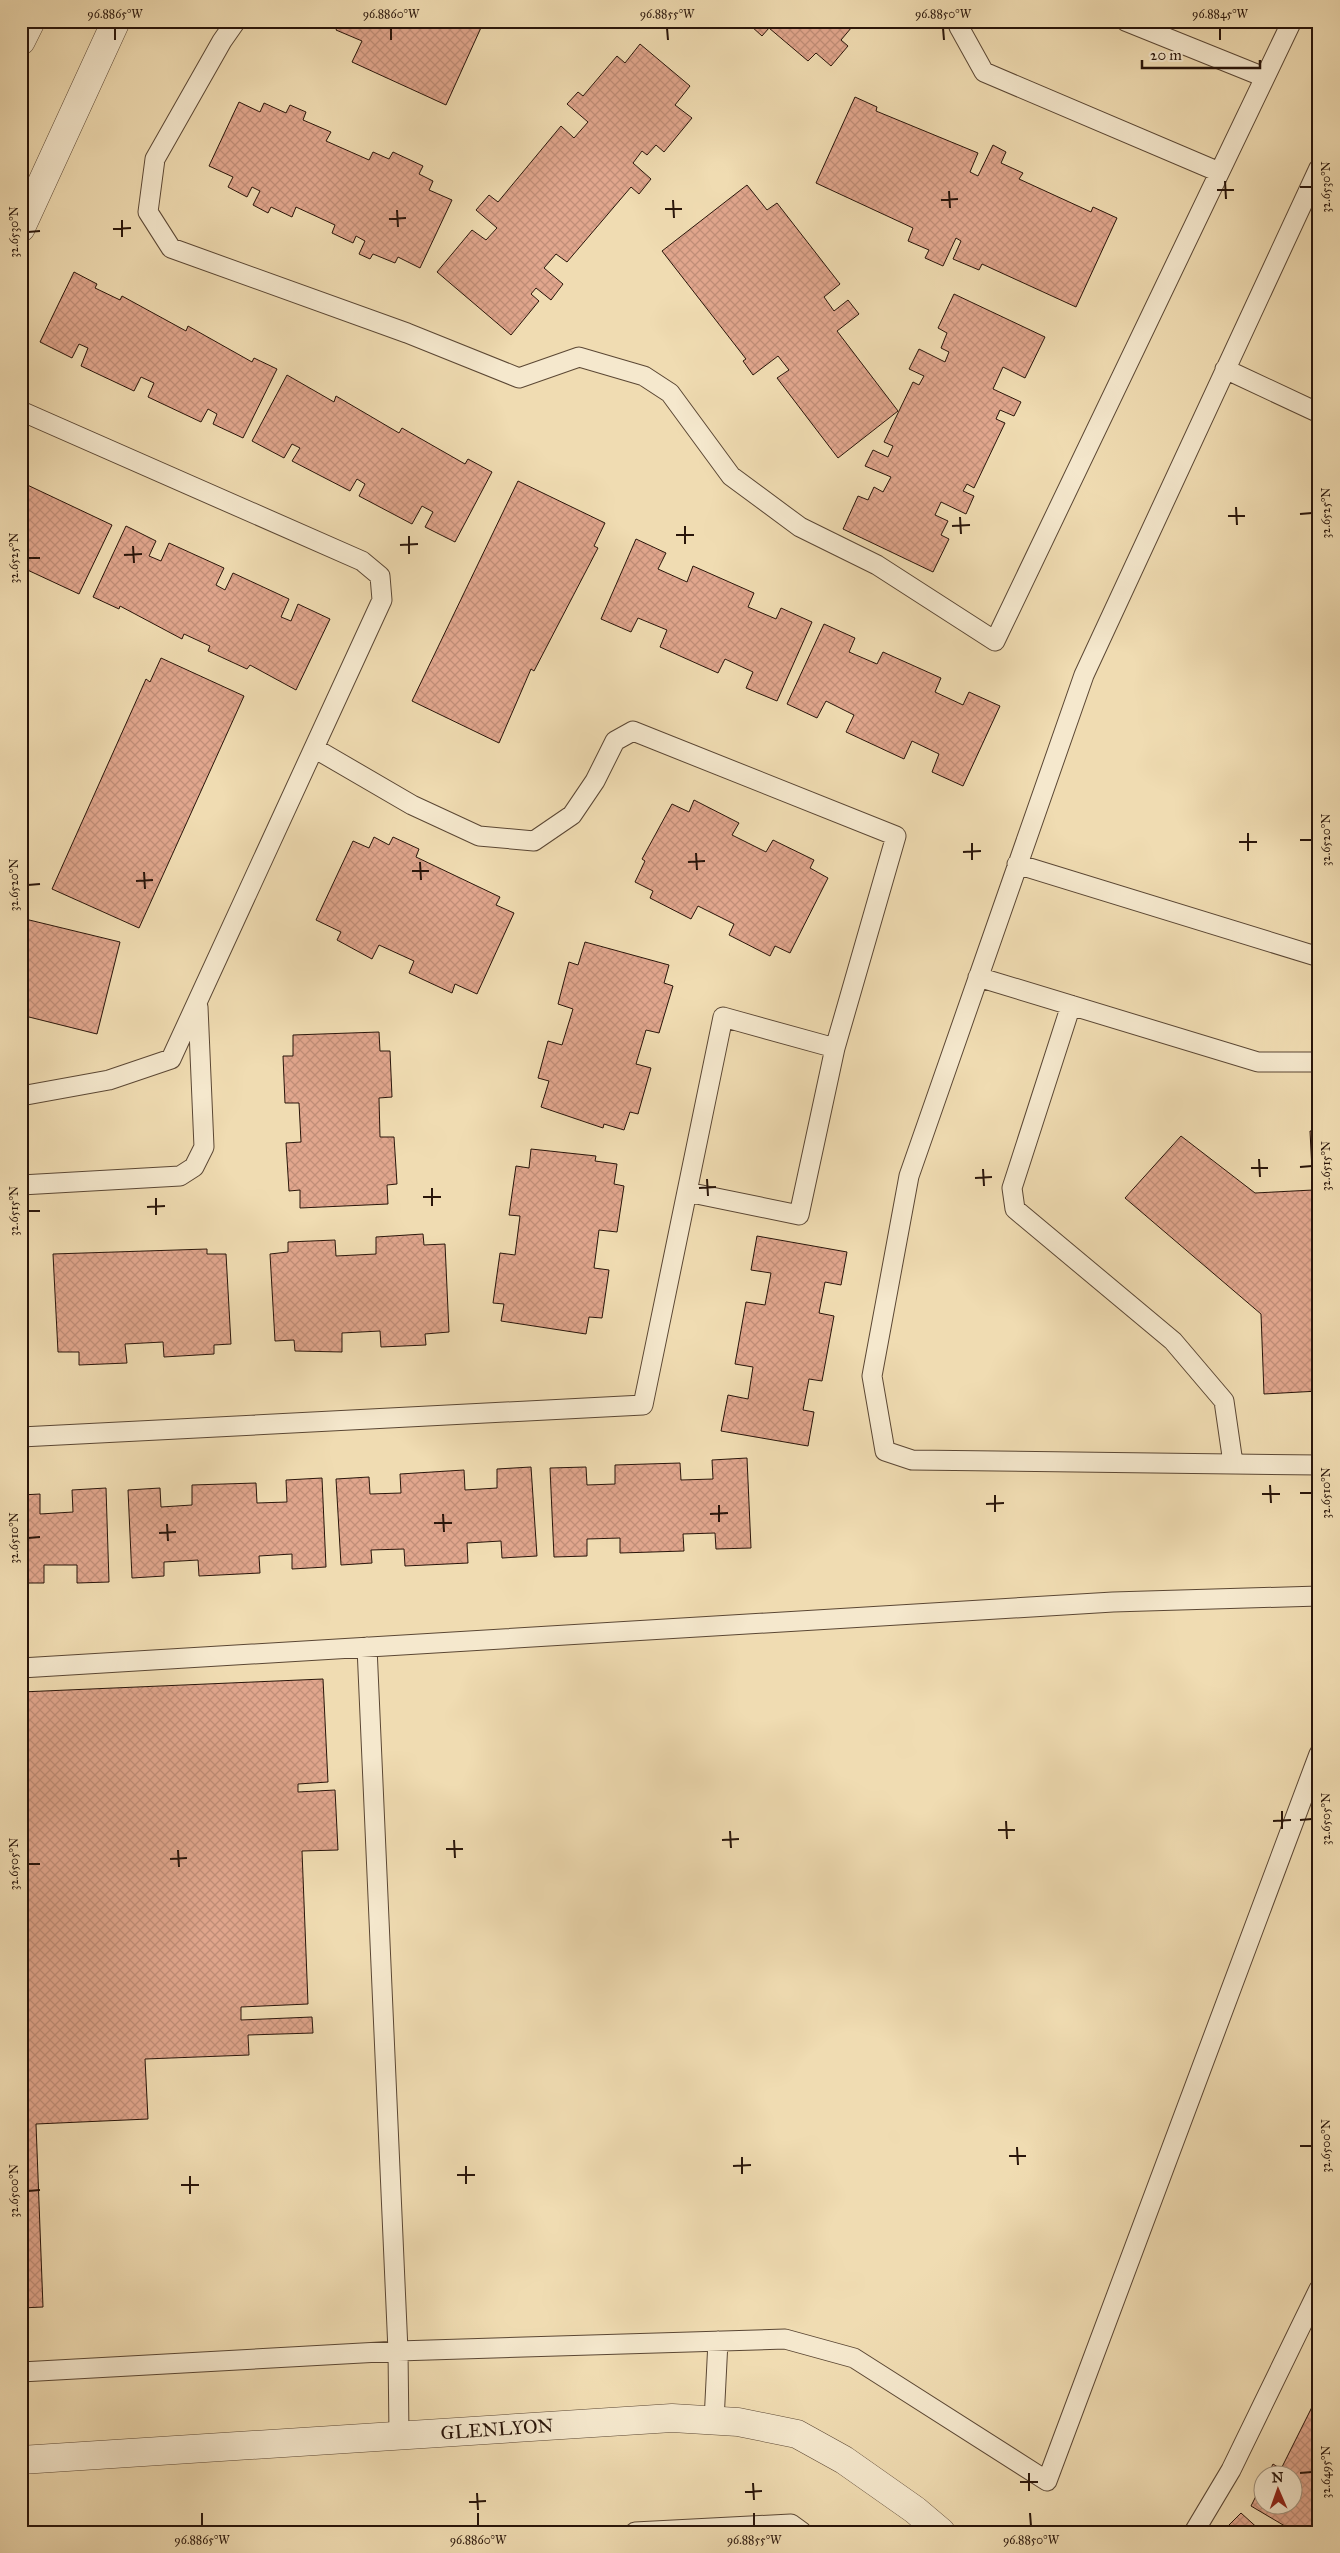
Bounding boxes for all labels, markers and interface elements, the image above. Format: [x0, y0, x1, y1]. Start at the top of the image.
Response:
text: 96.8865°W [87, 7, 143, 21]
text: 96.8860°W [363, 7, 420, 21]
text: 96.8855°W [640, 7, 695, 21]
text: 96.8850°W [915, 7, 972, 21]
text: 96.8845°W [1192, 7, 1249, 21]
scale bar [1142, 38, 1260, 70]
text: 20 m [1150, 46, 1182, 64]
text: 32.6530°N [1319, 161, 1333, 213]
text: 32.6530°N [7, 206, 21, 258]
text: 32.6525°N [1319, 487, 1333, 539]
text: 32.6525°N [7, 532, 21, 584]
text: 32.6520°N [1319, 814, 1333, 866]
text: 32.6520°N [7, 859, 21, 911]
text: 32.6515°N [1319, 1141, 1333, 1191]
text: 32.6515°N [7, 1186, 21, 1236]
text: 32.6510°N [1319, 1467, 1333, 1519]
text: 32.6510°N [7, 1512, 21, 1564]
text: 32.6505°N [1319, 1793, 1333, 1845]
text: 32.6505°N [7, 1838, 21, 1890]
text: 32.6500°N [1319, 2119, 1333, 2173]
text: 32.6500°N [7, 2164, 21, 2218]
street label: GLENLYON [440, 2414, 554, 2444]
text: 32.6495°N [1319, 2446, 1333, 2498]
north arrow [1252, 2466, 1302, 2516]
text: N [1271, 2469, 1284, 2486]
text: 96.8865°W [174, 2533, 230, 2547]
text: 96.8860°W [450, 2533, 507, 2547]
text: 96.8855°W [727, 2533, 782, 2547]
text: 96.8850°W [1003, 2533, 1060, 2547]

